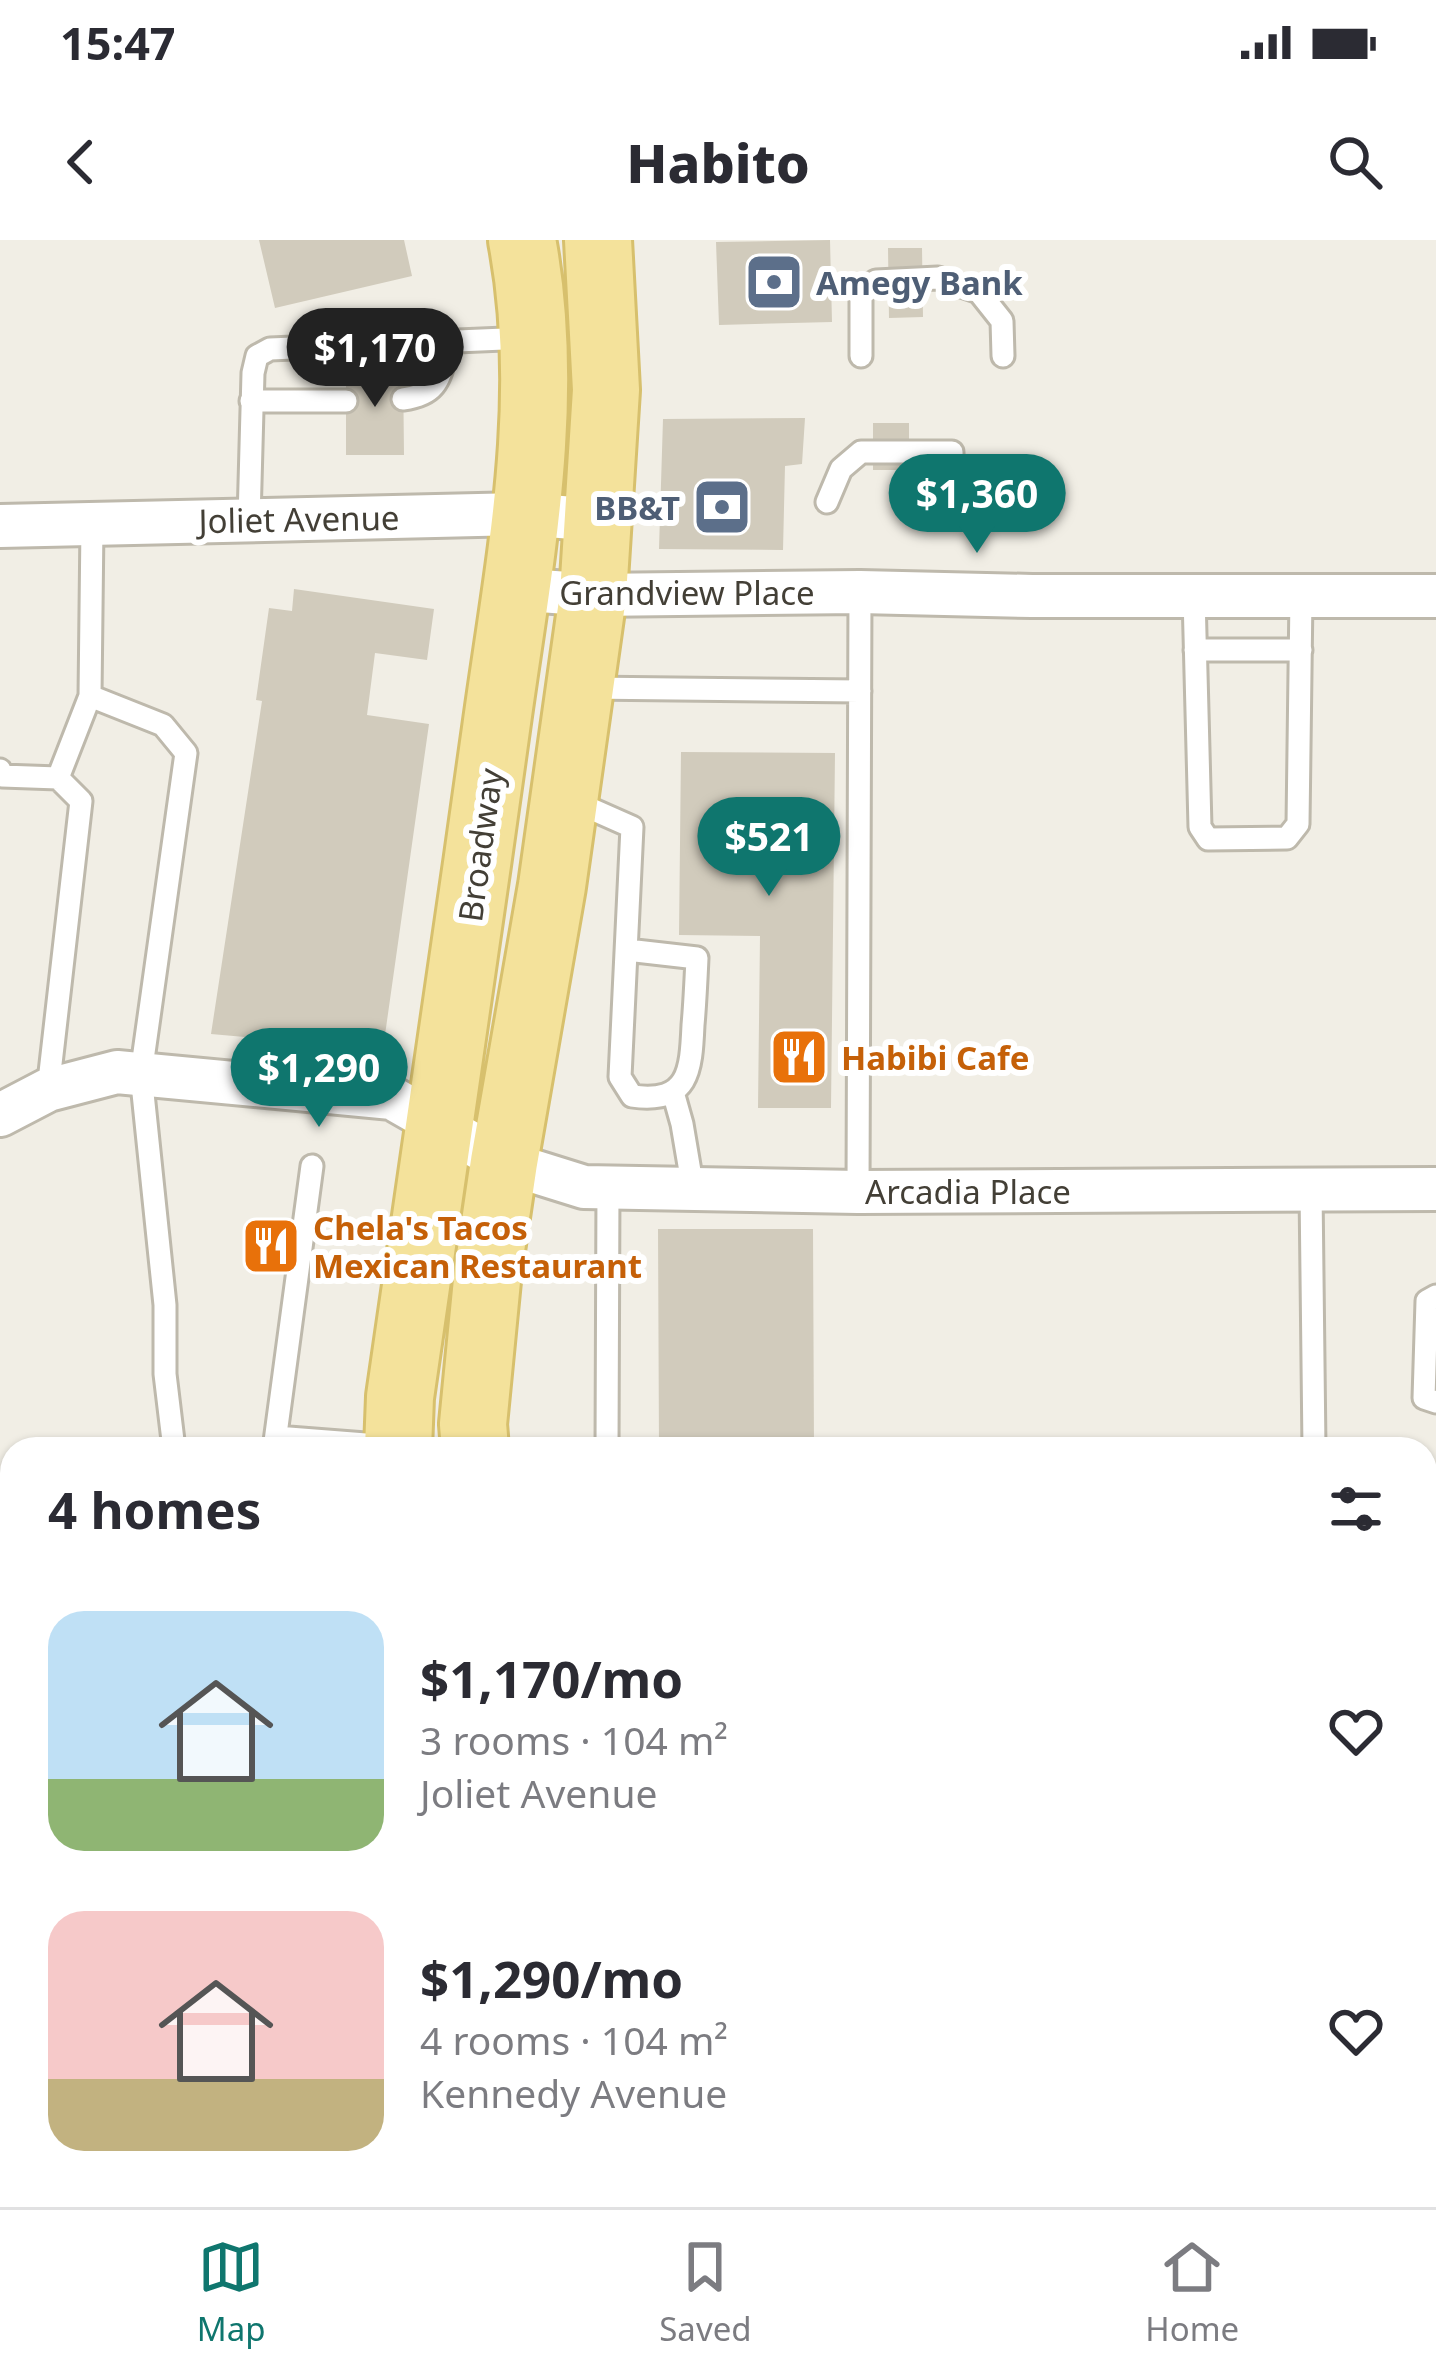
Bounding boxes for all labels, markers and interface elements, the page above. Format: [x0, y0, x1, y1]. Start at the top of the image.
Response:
text: 15:47 [60, 12, 176, 73]
text: Habito [626, 125, 810, 199]
icon: back [48, 129, 114, 195]
icon: search [1322, 129, 1388, 195]
bank icon: Amegy Bank [743, 251, 805, 313]
place label: Amegy Bank [816, 260, 1023, 305]
pin: $1,170 [277, 308, 473, 410]
text: $1,170 [314, 320, 436, 373]
pin: $1,360 [879, 454, 1075, 556]
text: $1,360 [916, 466, 1038, 519]
bank icon: BB&T [691, 476, 753, 538]
place label: BB&T [594, 485, 680, 530]
street label: Joliet Avenue [195, 495, 400, 543]
street label: Grandview Place [559, 570, 815, 615]
street label: Broadway [447, 765, 513, 925]
pin: $521 [698, 797, 840, 899]
text: $521 [724, 809, 814, 862]
restaurant icon: Habibi Cafe [768, 1026, 830, 1088]
pin: $1,290 [221, 1028, 417, 1130]
place label: Habibi Cafe [841, 1035, 1029, 1080]
text: $1,290 [258, 1040, 380, 1093]
street label: Arcadia Place [865, 1169, 1071, 1214]
place label: Chela's Tacos Mexican Restaurant [313, 1205, 642, 1288]
restaurant icon: Chela's Tacos Mexican Restaurant [240, 1215, 302, 1277]
text: 4 homes [48, 1474, 261, 1544]
icon: filters [1323, 1476, 1389, 1542]
text: $1,170/mo [420, 1643, 683, 1713]
icon: home [144, 1659, 288, 1803]
icon: heart [1323, 1698, 1389, 1764]
text: 3 rooms · 104 m² [420, 1713, 728, 1766]
text: Joliet Avenue [420, 1766, 658, 1819]
text: $1,290/mo [420, 1943, 683, 2013]
icon: home [144, 1959, 288, 2103]
icon: heart [1323, 1998, 1389, 2064]
text: 4 rooms · 104 m² [420, 2013, 728, 2066]
text: Kennedy Avenue [420, 2066, 727, 2119]
tab: Map [197, 2234, 266, 2351]
tab: Saved [659, 2234, 752, 2351]
tab: Home [1145, 2234, 1239, 2351]

